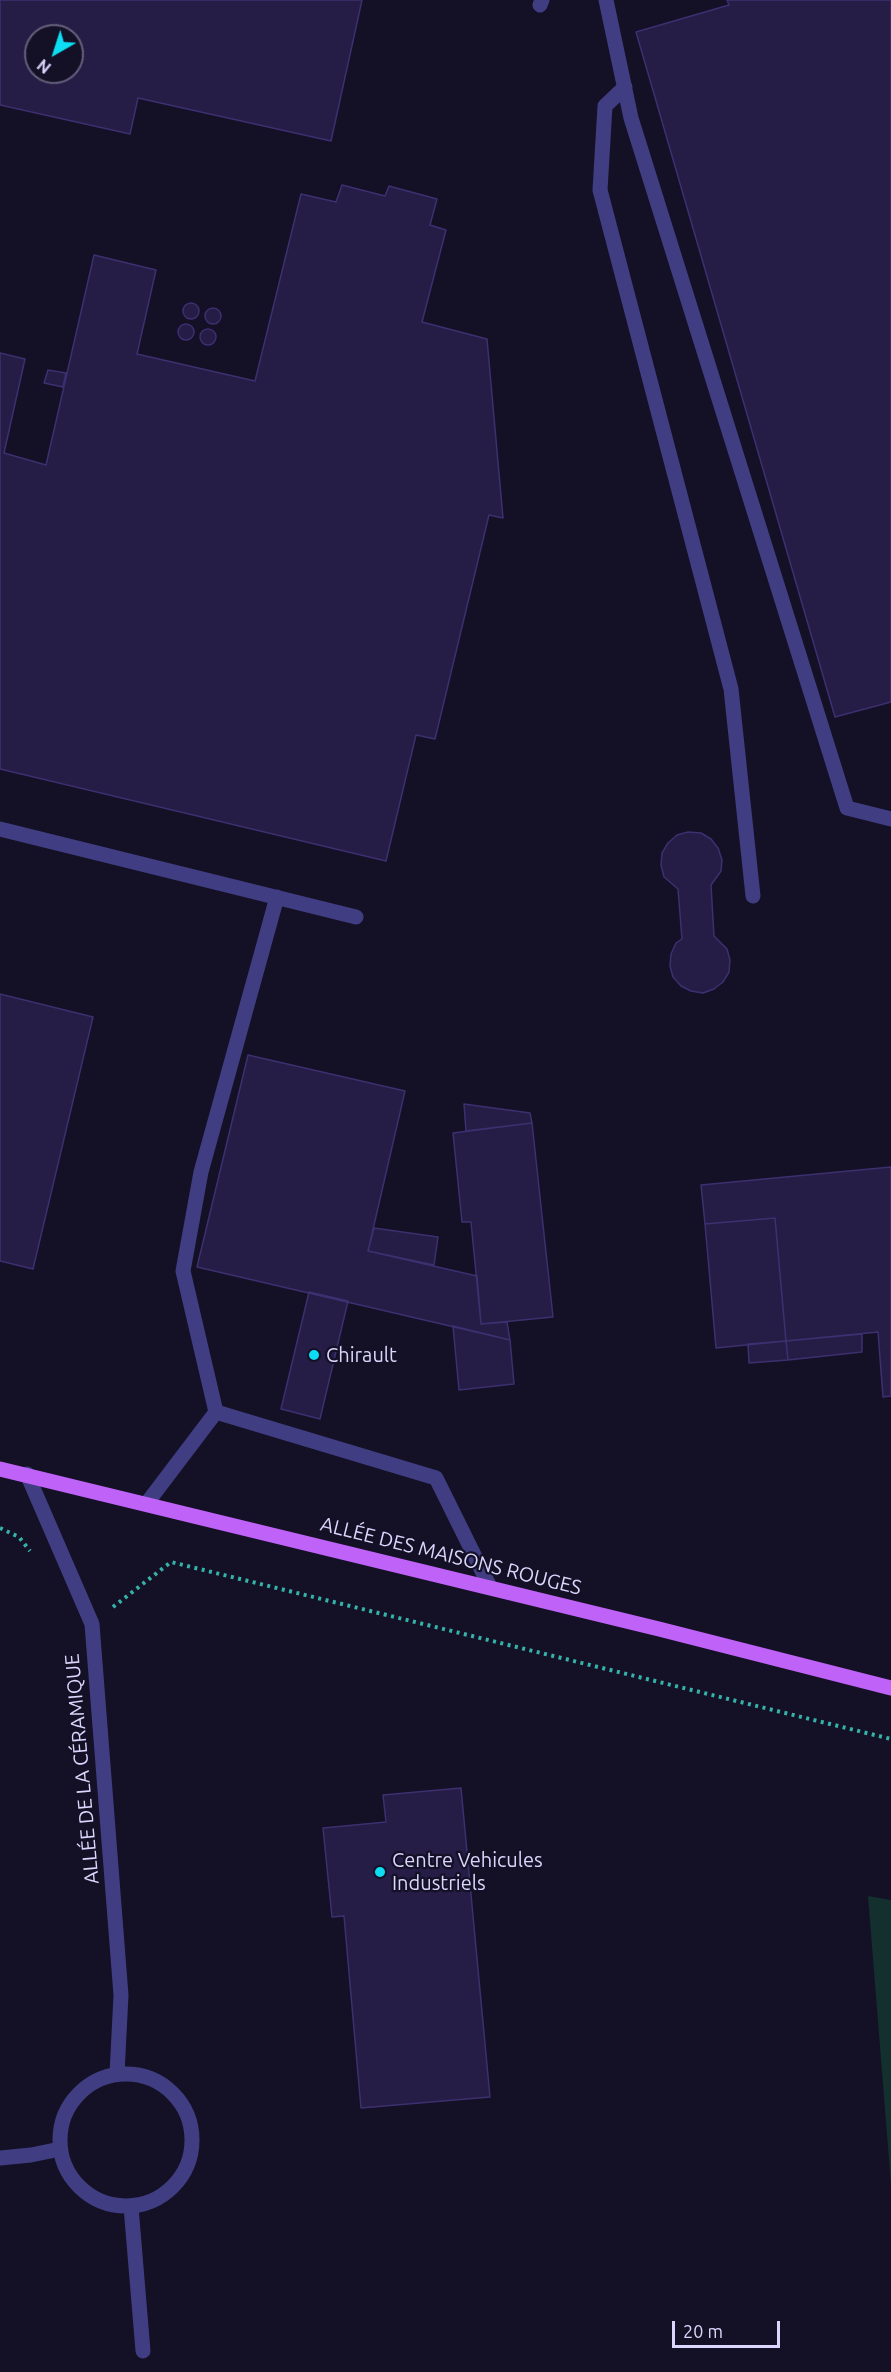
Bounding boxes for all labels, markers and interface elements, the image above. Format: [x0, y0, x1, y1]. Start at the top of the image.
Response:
north arrow [24, 24, 84, 84]
text: N [34, 56, 54, 77]
place label: Chirault [326, 1343, 397, 1367]
marker: Chirault [307, 1348, 321, 1362]
street label: ALLÉE DES MAISONS ROUGES [318, 1512, 584, 1600]
street label: ALLÉE DE LA CÉRAMIQUE [60, 1653, 104, 1885]
place label: Centre Vehicules Industriels [392, 1848, 543, 1895]
marker: Centre Vehicules Industriels [373, 1865, 387, 1879]
scale bar [675, 2309, 783, 2347]
text: 20 m [683, 2321, 723, 2341]

